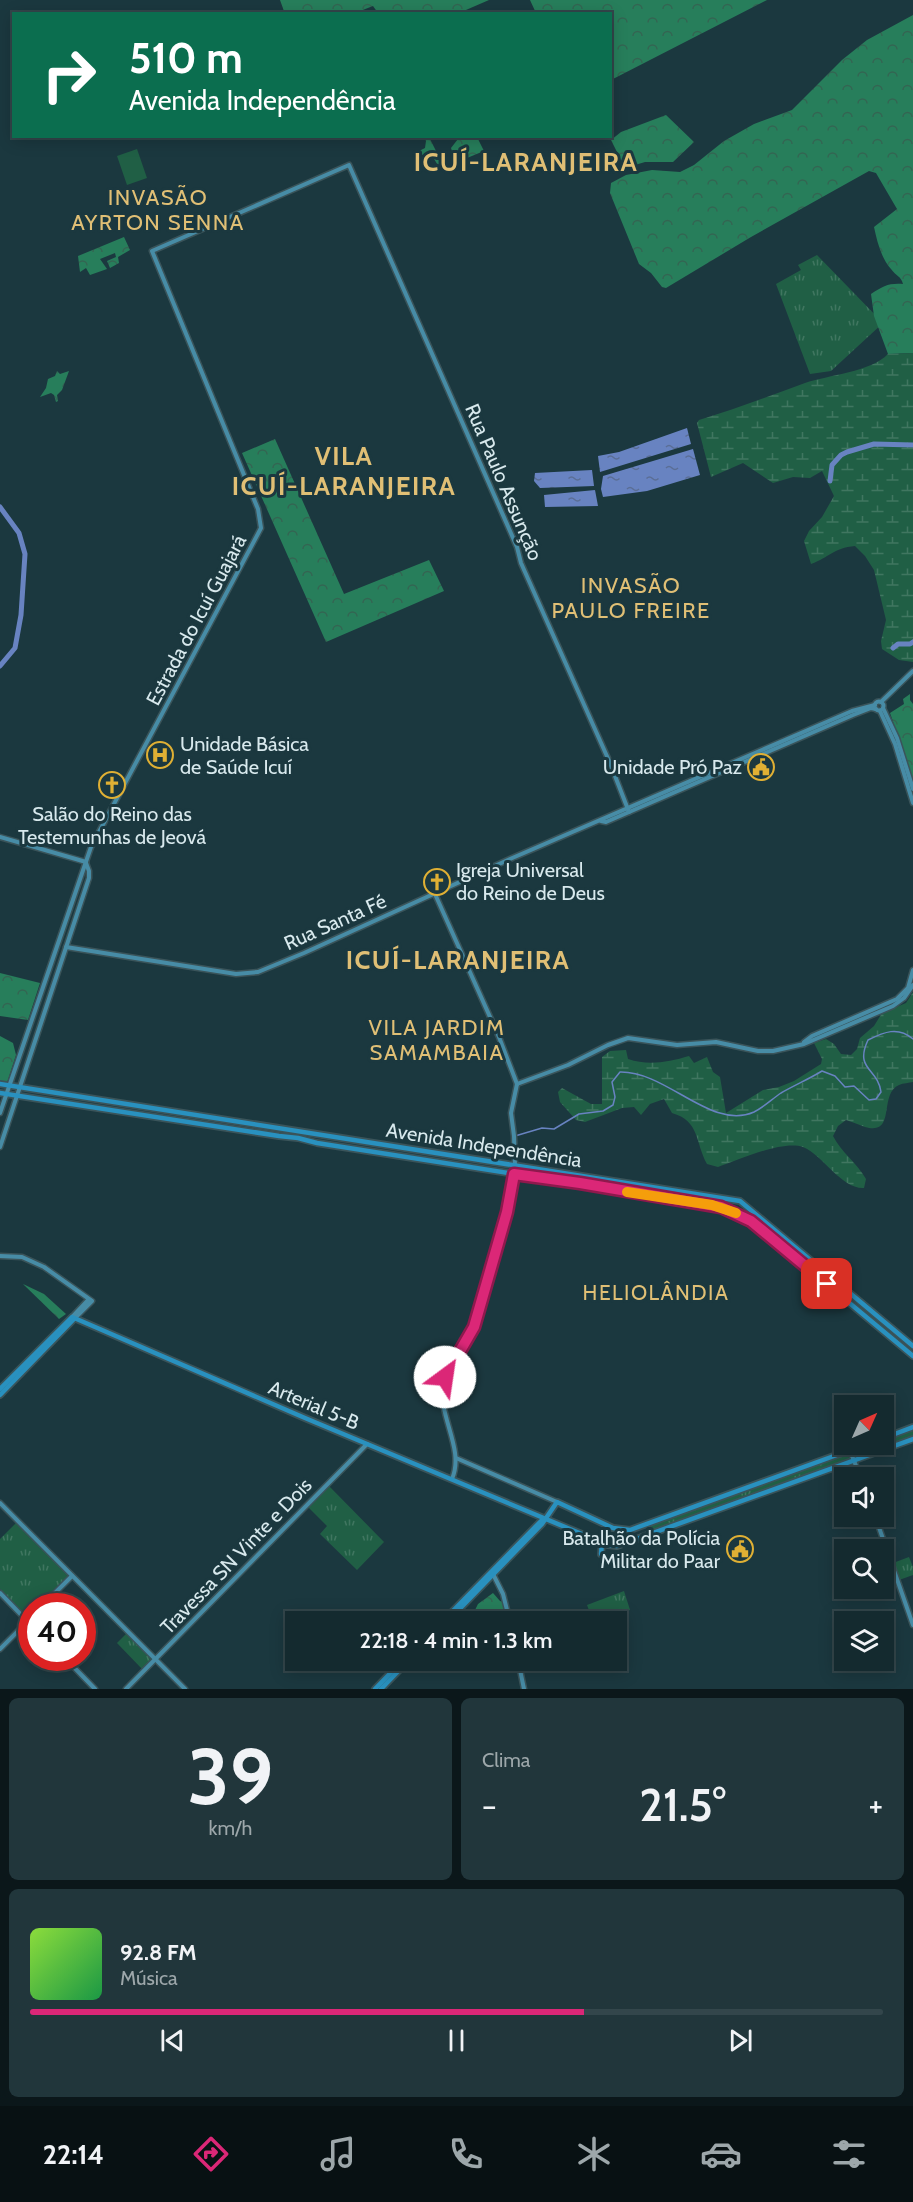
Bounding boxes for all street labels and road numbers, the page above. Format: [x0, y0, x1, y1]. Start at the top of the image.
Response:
street label: Rua Paulo Assunção [460, 400, 548, 564]
street label: Estrada do Icuí Guajará [141, 530, 251, 709]
street label: Rua Santa Fé [280, 889, 390, 955]
street label: Avenida Independência [385, 1118, 584, 1172]
street label: Arterial 5-B [265, 1375, 363, 1435]
street label: Travessa SN Vinte e Dois [155, 1473, 317, 1639]

